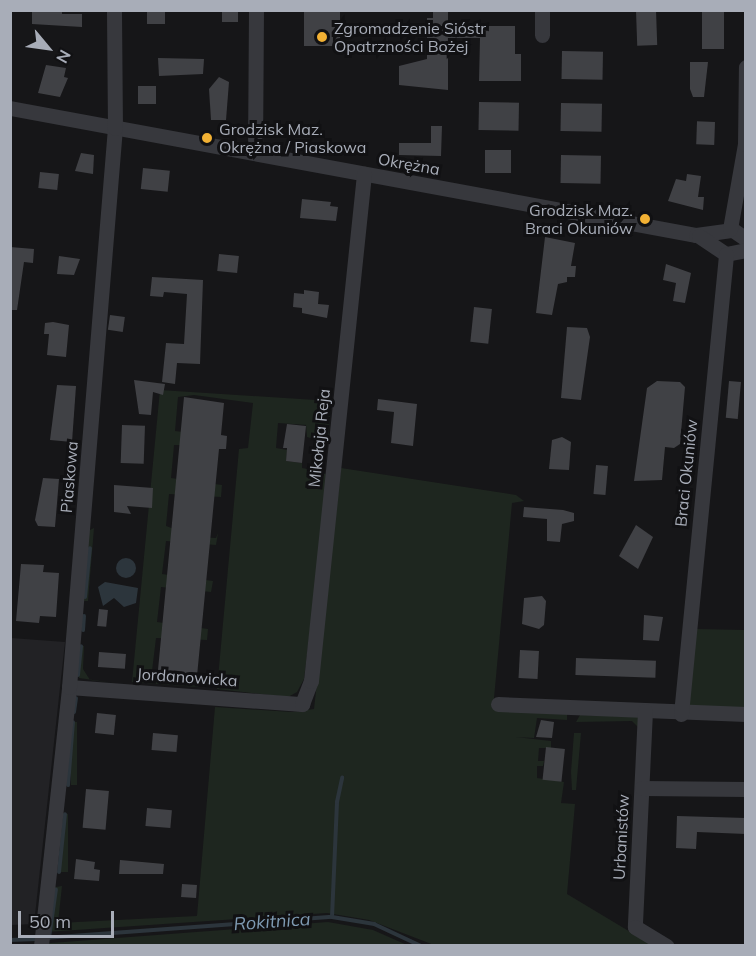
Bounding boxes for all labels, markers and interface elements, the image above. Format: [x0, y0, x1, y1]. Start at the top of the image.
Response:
north arrow [18, 18, 78, 78]
place label: Zgromadzenie Sióstr Opatrzności Bożej [334, 18, 486, 56]
marker: Zgromadzenie Sióstr Opatrzności Bożej [315, 30, 329, 44]
text: N [52, 47, 75, 67]
place label: Grodzisk Maz. Okrężna / Piaskowa [219, 119, 366, 157]
marker: Grodzisk Maz. Okrężna / Piaskowa [200, 131, 214, 145]
street label: Okrężna [377, 149, 441, 179]
place label: Grodzisk Maz. Braci Okuniów [525, 200, 633, 238]
marker: Grodzisk Maz. Braci Okuniów [638, 212, 652, 226]
street label: Mikołaja Reja [304, 388, 334, 488]
street label: Braci Okuniów [671, 418, 701, 528]
street label: Piaskowa [56, 440, 82, 514]
street label: Jordanowicka [136, 664, 238, 690]
street label: Urbanistów [609, 793, 633, 881]
scale bar [21, 899, 117, 937]
water label: Rokitnica [233, 909, 311, 935]
text: 50 m [29, 910, 71, 933]

